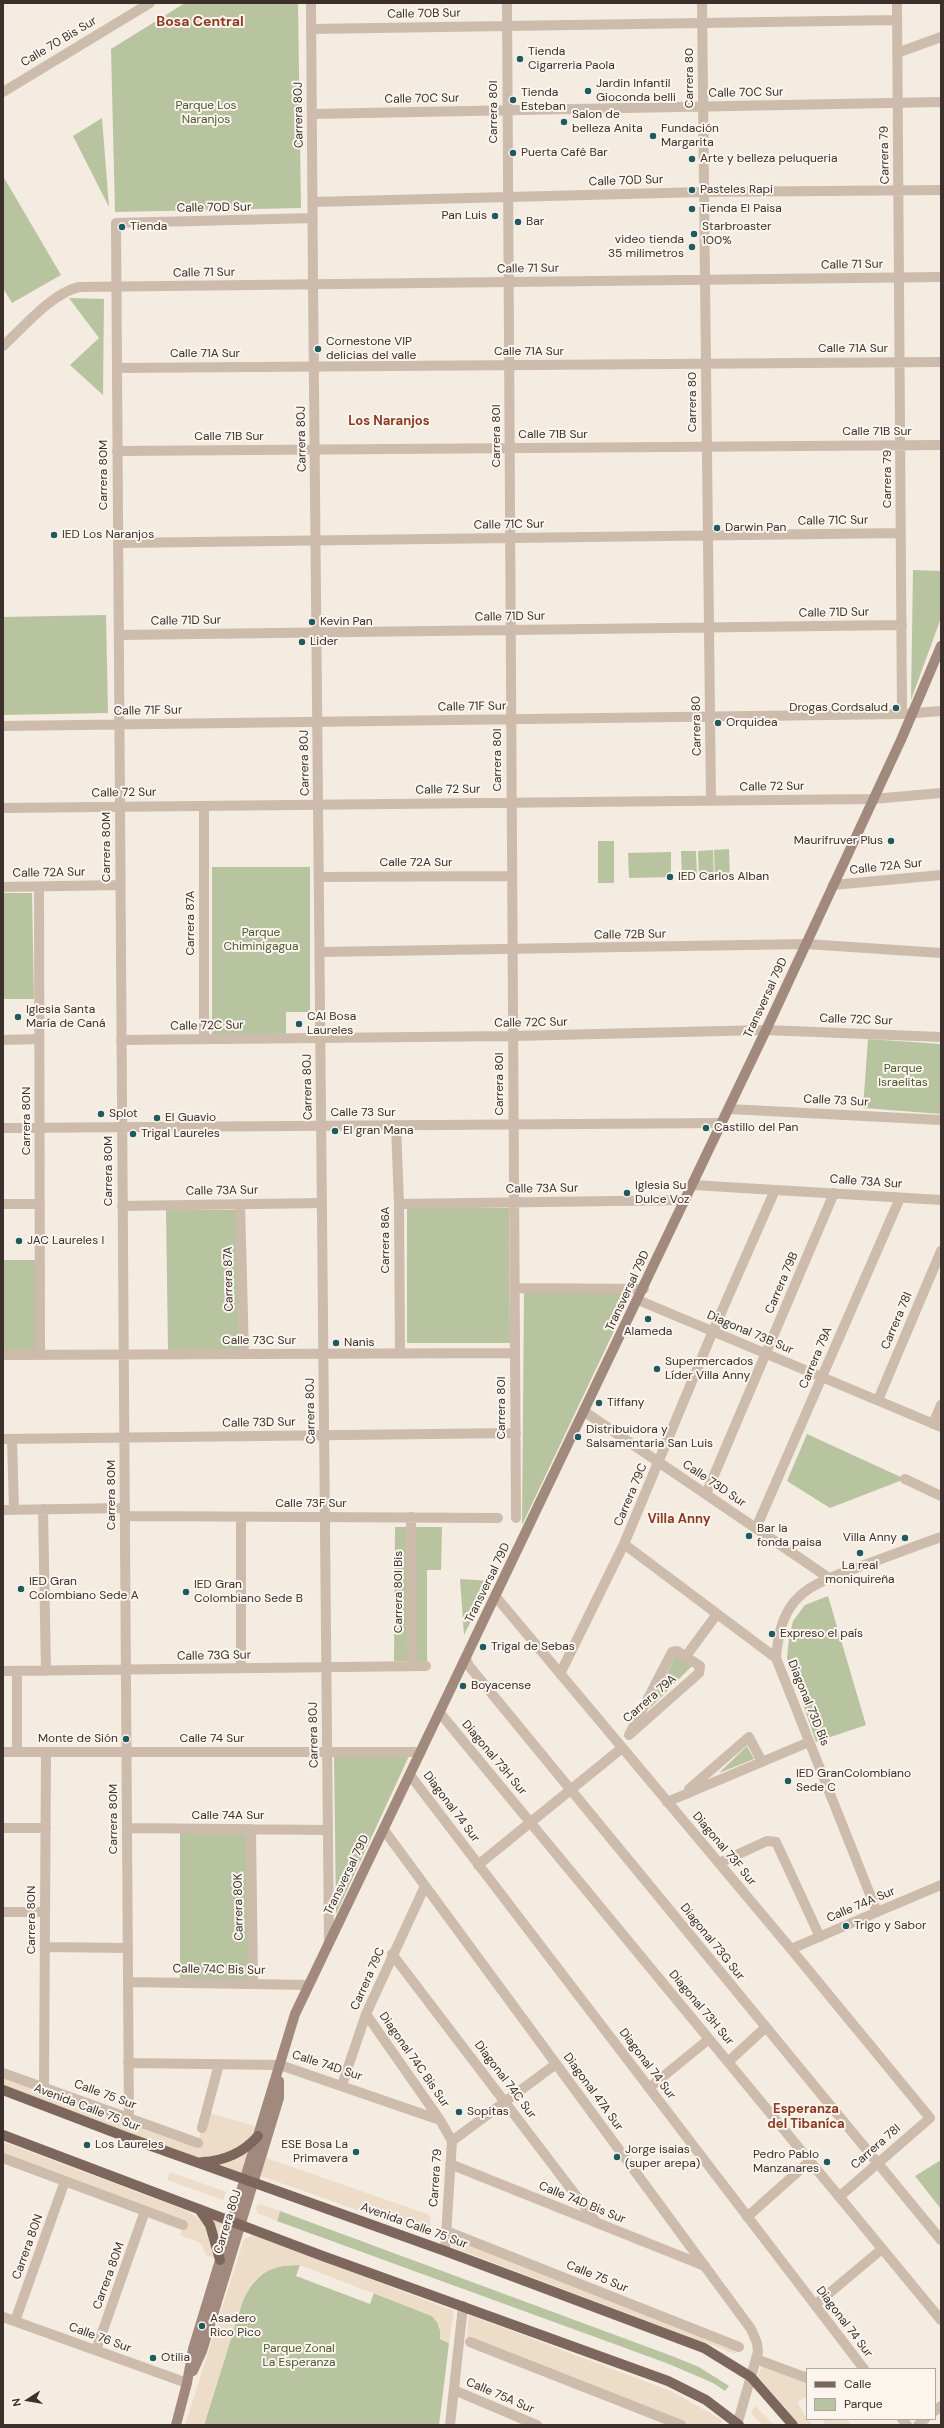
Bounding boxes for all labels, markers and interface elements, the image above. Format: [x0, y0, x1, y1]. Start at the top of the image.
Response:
street label: Calle 70B Sur [387, 6, 461, 22]
street label: Calle 70 Bis Sur [19, 14, 99, 70]
district label: Bosa Central [156, 14, 244, 30]
place label: Tienda Cigarreria Paola [528, 45, 615, 73]
street label: Carrera 80 [683, 48, 697, 108]
marker: Tienda Cigarreria Paola [515, 54, 525, 64]
place label: Jardin Infantil Gioconda belli [596, 77, 676, 105]
street label: Carrera 80I [487, 80, 501, 144]
street label: Carrera 80J [291, 82, 307, 148]
street label: Calle 70C Sur [708, 85, 784, 101]
place label: Tienda Esteban [521, 86, 566, 114]
marker: Jardin Infantil Gioconda belli [583, 86, 593, 96]
street label: Calle 70C Sur [384, 91, 460, 107]
marker: Tienda Esteban [508, 95, 518, 105]
park label: Parque Los Naranjos [175, 99, 237, 127]
place label: Salon de belleza Anita [572, 108, 643, 136]
marker: Salon de belleza Anita [559, 117, 569, 127]
place label: Fundación Margarita [661, 122, 719, 150]
street label: Carrera 79 [877, 126, 893, 184]
marker: Fundación Margarita [648, 131, 658, 141]
place label: Puerta Café Bar [521, 146, 608, 160]
marker: Puerta Café Bar [508, 148, 518, 158]
place label: Arte y belleza peluqueria [700, 152, 837, 166]
marker: Arte y belleza peluqueria [687, 154, 697, 164]
street label: Calle 70D Sur [588, 173, 664, 189]
place label: Pasteles Rapi [700, 183, 773, 197]
marker: Pasteles Rapi [687, 185, 697, 195]
street label: Calle 70D Sur [177, 200, 251, 216]
place label: Tienda El Paisa [700, 202, 782, 216]
marker: Tienda El Paisa [687, 204, 697, 214]
place label: Pan Luis [442, 209, 487, 223]
marker: Pan Luis [490, 211, 500, 221]
place label: Bar [526, 215, 544, 229]
marker: Bar [513, 217, 523, 227]
place label: Tienda [130, 220, 167, 234]
place label: Starbroaster 100% [702, 220, 772, 248]
marker: Tienda [117, 222, 127, 232]
marker: Starbroaster 100% [689, 229, 699, 239]
place label: video tienda 35 milimetros [608, 233, 684, 261]
marker: video tienda 35 milimetros [687, 242, 697, 252]
street label: Calle 71 Sur [821, 257, 883, 273]
street label: Calle 71 Sur [497, 261, 559, 277]
street label: Calle 71 Sur [173, 265, 235, 281]
place label: Cornestone VIP delicias del valle [326, 335, 416, 363]
street label: Calle 71A Sur [818, 342, 888, 356]
marker: Cornestone VIP delicias del valle [313, 344, 323, 354]
street label: Calle 71A Sur [494, 345, 564, 359]
street label: Calle 71A Sur [170, 347, 240, 361]
street label: Carrera 80 [686, 372, 700, 432]
street label: Carrera 80I [490, 404, 504, 468]
street label: Carrera 80J [294, 406, 310, 472]
district label: Los Naranjos [348, 414, 430, 430]
street label: Calle 71B Sur [842, 425, 912, 439]
street label: Calle 71B Sur [518, 428, 588, 442]
street label: Calle 71B Sur [194, 430, 264, 444]
street label: Carrera 80M [97, 440, 111, 510]
street label: Carrera 79 [881, 450, 895, 508]
street label: Calle 71C Sur [797, 513, 869, 529]
street label: Calle 71C Sur [473, 517, 545, 533]
place label: Darwin Pan [725, 521, 786, 535]
marker: Darwin Pan [712, 523, 722, 533]
place label: IED Los Naranjos [62, 528, 154, 542]
marker: IED Los Naranjos [49, 530, 59, 540]
street label: Calle 71D Sur [799, 605, 869, 621]
street label: Calle 71D Sur [475, 609, 545, 625]
street label: Calle 71D Sur [151, 613, 221, 629]
place label: Kevin Pan [320, 615, 373, 629]
marker: Kevin Pan [307, 617, 317, 627]
place label: Lider [310, 635, 338, 649]
marker: Lider [297, 637, 307, 647]
street label: Carrera 80 [689, 696, 705, 756]
street label: Calle 71F Sur [438, 699, 506, 715]
place label: Drogas Cordsalud [789, 701, 888, 715]
street label: Calle 71F Sur [114, 703, 182, 719]
marker: Drogas Cordsalud [891, 703, 901, 713]
place label: Orquidea [726, 716, 778, 730]
marker: Orquidea [713, 718, 723, 728]
street label: Carrera 80I [491, 728, 505, 792]
street label: Carrera 80J [297, 730, 313, 796]
street label: Calle 72 Sur [739, 779, 805, 795]
street label: Calle 72 Sur [415, 782, 481, 798]
street label: Calle 72 Sur [91, 785, 157, 801]
street label: Carrera 80M [100, 812, 114, 882]
place label: Maurifruver Plus [794, 834, 883, 848]
marker: Maurifruver Plus [886, 836, 896, 846]
street label: Calle 72A Sur [380, 856, 452, 870]
street label: Calle 72A Sur [849, 856, 923, 878]
street label: Calle 72A Sur [12, 865, 86, 881]
place label: IED Carlos Alban [678, 870, 769, 884]
marker: IED Carlos Alban [665, 872, 675, 882]
street label: Carrera 87A [184, 890, 198, 956]
park label: Parque Chiminigagua [223, 926, 299, 954]
street label: Calle 72B Sur [594, 927, 666, 943]
street label: Transversal 79D [741, 955, 791, 1041]
place label: Iglesia Santa María de Caná [26, 1003, 106, 1031]
place label: CAI Bosa Laureles [307, 1010, 356, 1038]
marker: Iglesia Santa María de Caná [13, 1012, 23, 1022]
street label: Calle 72C Sur [819, 1012, 893, 1028]
street label: Calle 72C Sur [494, 1015, 568, 1031]
street label: Calle 72C Sur [170, 1018, 244, 1034]
marker: CAI Bosa Laureles [294, 1019, 304, 1029]
street label: Carrera 80I [493, 1052, 507, 1116]
street label: Carrera 80J [300, 1054, 316, 1120]
park label: Parque Israelitas [878, 1062, 928, 1090]
street label: Carrera 80N [20, 1087, 34, 1155]
street label: Calle 73 Sur [803, 1092, 869, 1110]
street label: Calle 73 Sur [330, 1106, 396, 1120]
place label: Splot [109, 1107, 138, 1121]
marker: Splot [96, 1109, 106, 1119]
place label: El Guavio [165, 1111, 216, 1125]
marker: El Guavio [152, 1113, 162, 1123]
place label: Castillo del Pan [714, 1121, 798, 1135]
marker: Castillo del Pan [701, 1123, 711, 1133]
place label: El gran Mana [343, 1124, 413, 1138]
marker: El gran Mana [330, 1126, 340, 1136]
place label: Trigal Laureles [141, 1127, 220, 1141]
marker: Trigal Laureles [128, 1129, 138, 1139]
street label: Carrera 80M [102, 1136, 116, 1206]
street label: Calle 73A Sur [829, 1172, 903, 1192]
place label: Iglesia Su Dulce Voz [635, 1179, 690, 1207]
street label: Calle 73A Sur [506, 1181, 578, 1197]
street label: Calle 73A Sur [186, 1183, 258, 1199]
marker: Iglesia Su Dulce Voz [622, 1188, 632, 1198]
street label: Carrera 86A [379, 1206, 393, 1274]
place label: JAC Laureles I [27, 1234, 104, 1248]
marker: JAC Laureles I [14, 1236, 24, 1246]
street label: Carrera 87A [221, 1246, 237, 1312]
street label: Transversal 79D [603, 1248, 653, 1334]
street label: Carrera 79B [763, 1250, 801, 1316]
street label: Carrera 78I [878, 1290, 916, 1352]
street label: Diagonal 73B Sur [705, 1308, 795, 1358]
marker: Alameda [643, 1314, 653, 1324]
place label: Alameda [624, 1325, 672, 1339]
street label: Carrera 79A [797, 1325, 835, 1391]
street label: Calle 73C Sur [222, 1334, 296, 1348]
place label: Nanis [344, 1336, 375, 1350]
marker: Nanis [331, 1338, 341, 1348]
place label: Supermercados Líder Villa Anny [665, 1355, 753, 1383]
marker: Supermercados Líder Villa Anny [652, 1364, 662, 1374]
street label: Carrera 80I [495, 1376, 509, 1440]
street label: Carrera 80J [303, 1378, 319, 1444]
place label: Tiffany [607, 1396, 644, 1410]
marker: Tiffany [594, 1398, 604, 1408]
street label: Calle 73D Sur [222, 1415, 296, 1431]
place label: Distribuidora y Salsamentaria San Luis [586, 1423, 713, 1451]
marker: Distribuidora y Salsamentaria San Luis [573, 1432, 583, 1442]
street label: Calle 73D Sur [680, 1458, 748, 1510]
street label: Carrera 80M [105, 1460, 119, 1530]
street label: Carrera 79C [611, 1461, 651, 1529]
street label: Calle 73F Sur [275, 1497, 347, 1511]
district label: Villa Anny [647, 1512, 711, 1528]
place label: Bar la fonda paisa [757, 1522, 822, 1550]
marker: Bar la fonda paisa [744, 1531, 754, 1541]
place label: Villa Anny [843, 1531, 897, 1545]
marker: Villa Anny [900, 1533, 910, 1543]
street label: Transversal 79D [462, 1541, 514, 1625]
marker: La real moniquireña [855, 1548, 865, 1558]
street label: Carrera 80I Bis [392, 1551, 406, 1633]
place label: La real moniquireña [825, 1559, 895, 1587]
place label: IED Gran Colombiano Sede A [29, 1575, 139, 1603]
place label: IED Gran Colombiano Sede B [194, 1578, 303, 1606]
marker: IED Gran Colombiano Sede A [16, 1584, 26, 1594]
marker: IED Gran Colombiano Sede B [181, 1587, 191, 1597]
place label: Expreso el país [780, 1627, 863, 1641]
marker: Expreso el país [767, 1629, 777, 1639]
place label: Trigal de Sebas [491, 1640, 575, 1654]
marker: Trigal de Sebas [478, 1642, 488, 1652]
street label: Calle 73G Sur [177, 1648, 251, 1664]
street label: Diagonal 73D Bis [784, 1658, 832, 1748]
street label: Carrera 79A [620, 1672, 680, 1726]
place label: Boyacense [471, 1679, 531, 1693]
marker: Boyacense [458, 1681, 468, 1691]
street label: Carrera 80J [306, 1702, 322, 1768]
street label: Diagonal 73H Sur [458, 1718, 530, 1798]
place label: Monte de Sión [38, 1732, 118, 1746]
street label: Calle 74 Sur [180, 1732, 244, 1746]
marker: Monte de Sión [121, 1734, 131, 1744]
place label: IED GranColombiano Sede C [796, 1767, 911, 1795]
street label: Diagonal 74 Sur [420, 1769, 482, 1845]
marker: IED GranColombiano Sede C [783, 1776, 793, 1786]
street label: Carrera 80M [107, 1784, 121, 1854]
street label: Calle 74A Sur [192, 1809, 264, 1823]
street label: Diagonal 73F Sur [689, 1809, 759, 1889]
street label: Transversal 79D [321, 1833, 373, 1917]
street label: Carrera 80K [231, 1873, 247, 1941]
street label: Calle 74A Sur [825, 1884, 897, 1926]
street label: Carrera 80N [25, 1886, 39, 1954]
street label: Diagonal 73G Sur [677, 1901, 747, 1983]
place label: Trigo y Sabor [854, 1919, 927, 1933]
marker: Trigo y Sabor [841, 1921, 851, 1931]
street label: Carrera 79C [348, 1945, 388, 2013]
street label: Calle 74C Bis Sur [172, 1962, 266, 1978]
street label: Diagonal 73H Sur [665, 1968, 737, 2048]
street label: Diagonal 74C Bis Sur [376, 2010, 452, 2110]
street label: Diagonal 74 Sur [616, 2026, 678, 2102]
street label: Diagonal 74C Sur [471, 2038, 539, 2122]
street label: Calle 74D Sur [290, 2048, 364, 2084]
street label: Diagonal 47A Sur [560, 2050, 626, 2134]
street label: Calle 75 Sur [72, 2077, 138, 2113]
street label: Avenida Calle 75 Sur [32, 2081, 142, 2135]
district label: Esperanza del Tibaníca [767, 2102, 845, 2133]
place label: Sopitas [467, 2105, 509, 2119]
marker: Sopitas [454, 2107, 464, 2117]
street label: Carrera 78I [848, 2122, 904, 2172]
place label: Los Laureles [95, 2138, 164, 2152]
place label: ESE Bosa La Primavera [281, 2138, 348, 2166]
marker: Los Laureles [82, 2140, 92, 2150]
place label: Jorge isaias (super arepa) [625, 2143, 700, 2171]
marker: ESE Bosa La Primavera [351, 2147, 361, 2157]
street label: Carrera 79 [427, 2148, 445, 2208]
place label: Pedro Pablo Manzanares [753, 2148, 819, 2176]
marker: Jorge isaias (super arepa) [612, 2152, 622, 2162]
marker: Pedro Pablo Manzanares [822, 2157, 832, 2167]
street label: Calle 74D Bis Sur [536, 2179, 628, 2227]
street label: Carrera 80J [211, 2188, 245, 2256]
street label: Avenida Calle 75 Sur [359, 2200, 469, 2252]
street label: Carrera 80N [10, 2212, 46, 2282]
street label: Carrera 80M [90, 2240, 128, 2312]
street label: Calle 75 Sur [564, 2258, 630, 2296]
street label: Diagonal 74 Sur [813, 2284, 875, 2360]
place label: Asadero Rico Pico [210, 2312, 261, 2340]
street label: Calle 76 Sur [67, 2320, 133, 2356]
marker: Asadero Rico Pico [197, 2321, 207, 2331]
park label: Parque Zonal La Esperanza [262, 2342, 336, 2370]
place label: Otilia [161, 2351, 190, 2365]
marker: Otilia [148, 2353, 158, 2363]
legend [806, 2368, 936, 2420]
street label: Calle 75A Sur [464, 2375, 536, 2417]
text: Calle [844, 2376, 871, 2392]
north arrow [8, 2380, 48, 2420]
text: Parque [844, 2396, 883, 2412]
text: N [9, 2397, 24, 2408]

